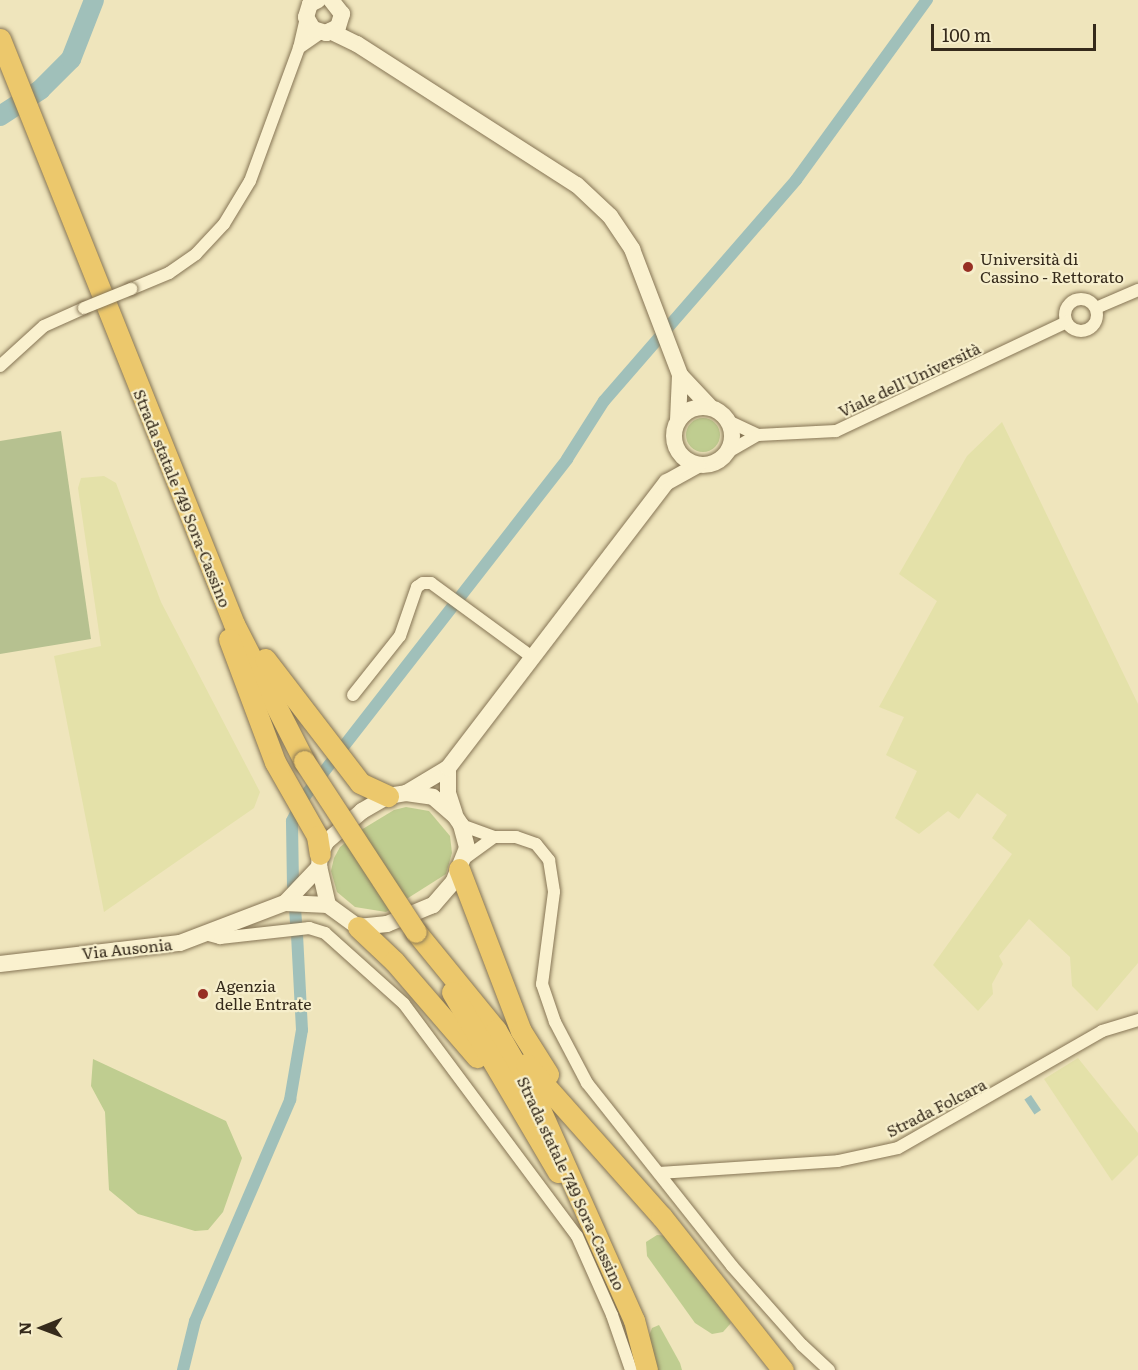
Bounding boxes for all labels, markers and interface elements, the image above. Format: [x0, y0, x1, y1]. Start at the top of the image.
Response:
scale bar [934, 12, 1099, 50]
text: 100 m [942, 21, 991, 48]
place label: Università di Cassino - Rettorato [980, 248, 1124, 286]
marker: Università di Cassino - Rettorato [961, 260, 975, 274]
street label: Viale dell'Università [835, 338, 983, 420]
street label: Strada statale 749 Sora-Cassino [130, 386, 236, 610]
street label: Via Ausonia [81, 934, 173, 962]
place label: Agenzia delle Entrate [215, 975, 312, 1013]
marker: Agenzia delle Entrate [196, 987, 210, 1001]
street label: Strada statale 749 Sora-Cassino [514, 1073, 630, 1293]
street label: Strada Folcara [883, 1074, 989, 1140]
north arrow [12, 1298, 72, 1358]
text: N [12, 1321, 36, 1335]

